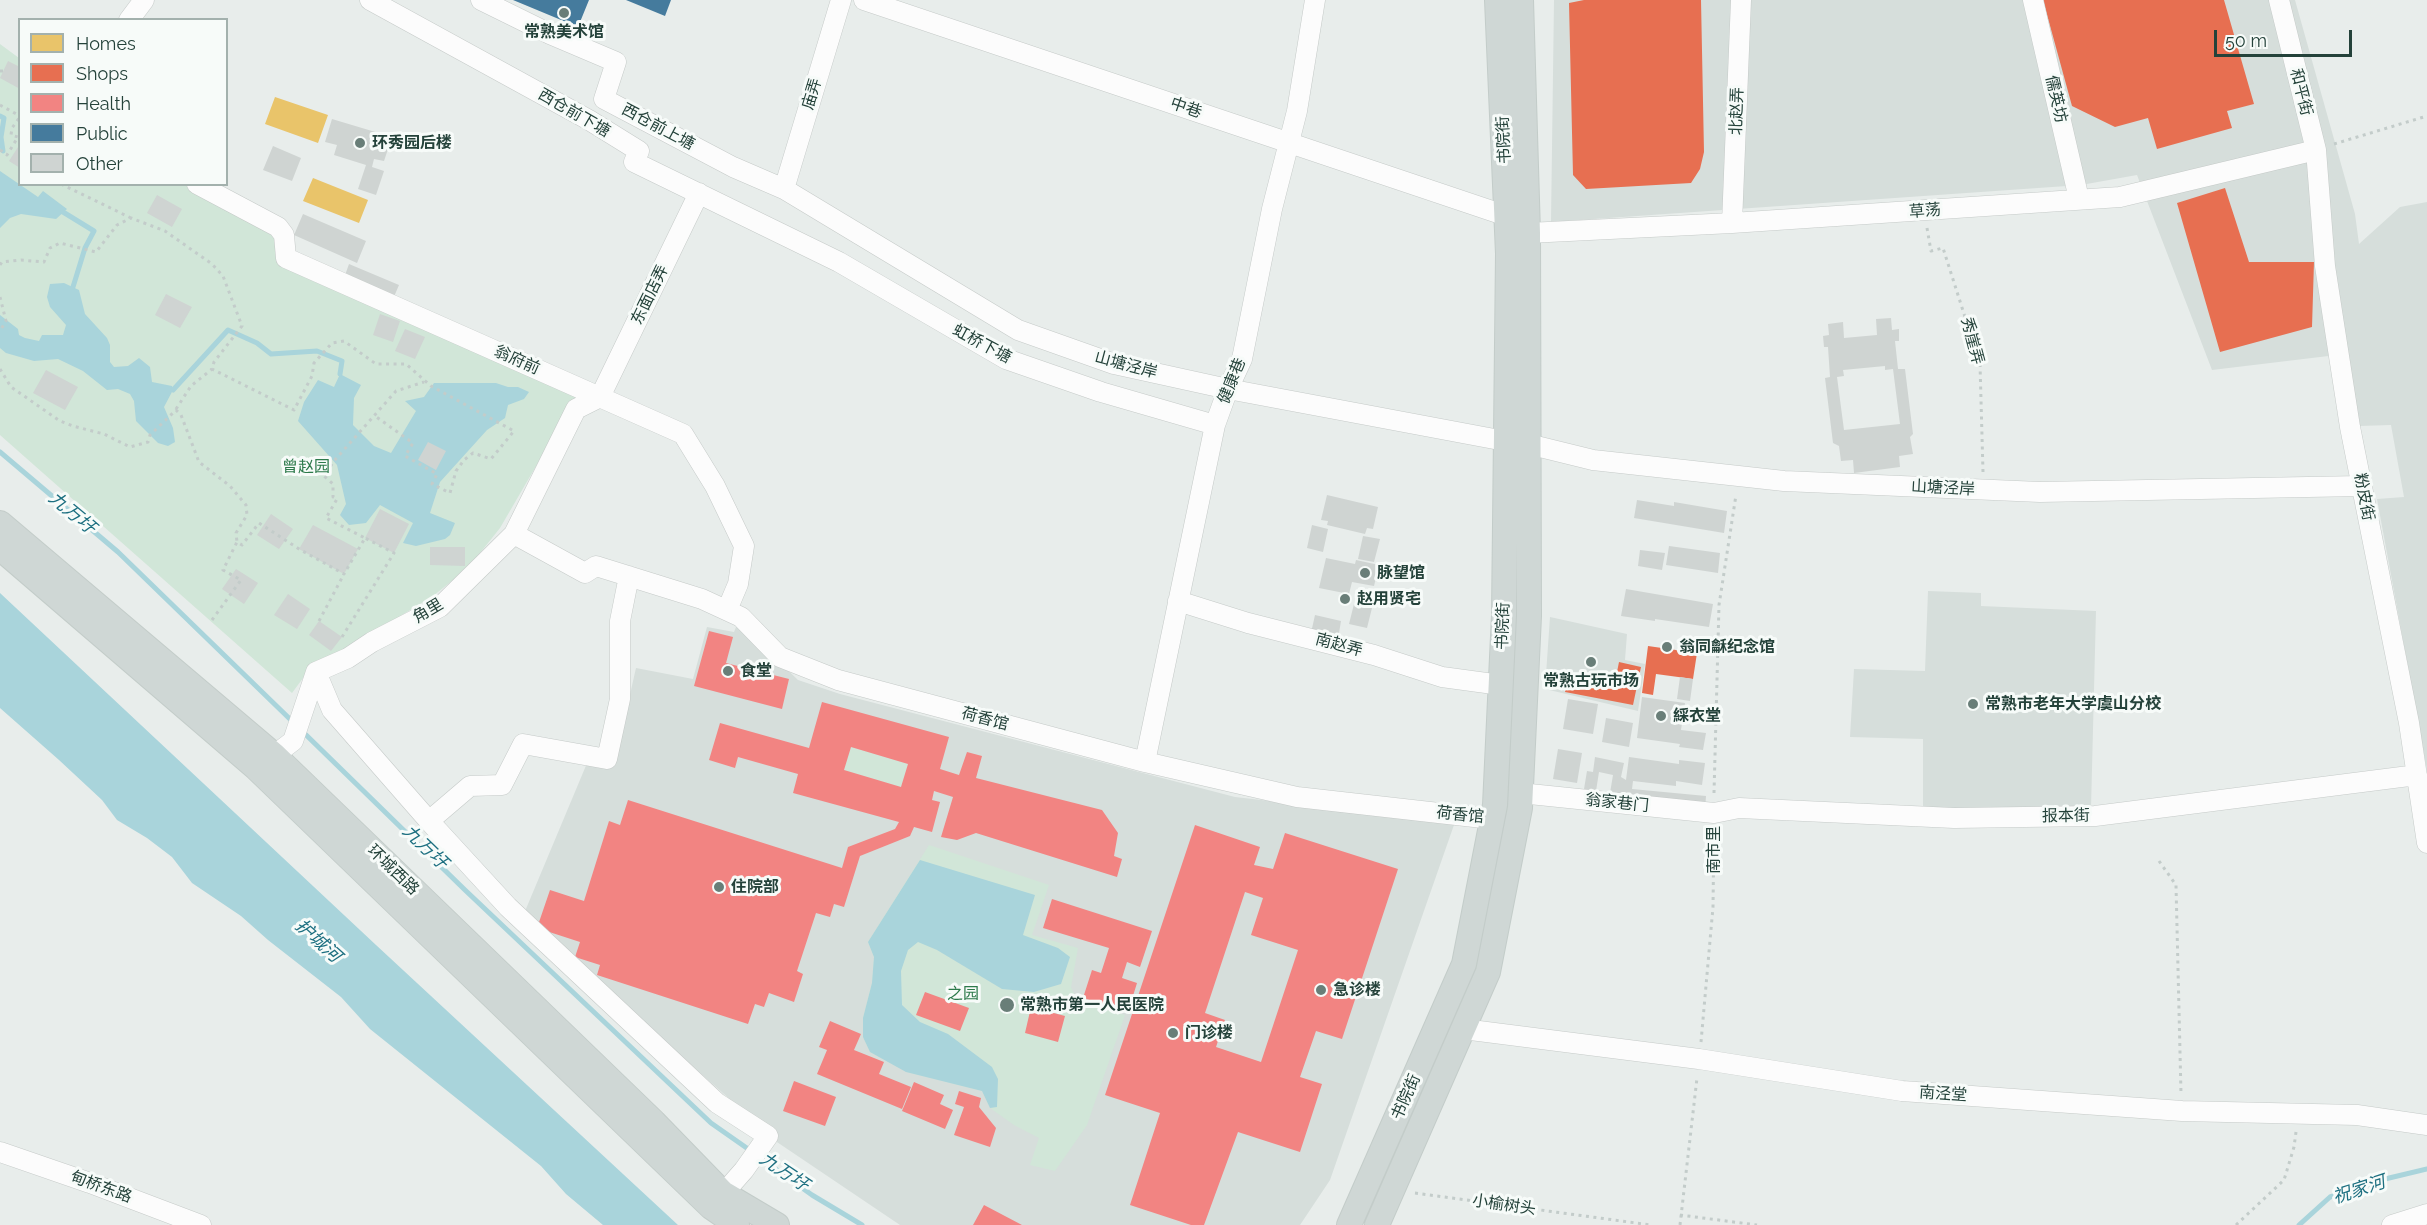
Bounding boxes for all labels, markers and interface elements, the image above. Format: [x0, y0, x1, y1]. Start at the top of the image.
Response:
marker: 常熟美术馆 [557, 6, 571, 20]
legend [18, 18, 228, 186]
scale bar [2217, 18, 2355, 56]
place label: 常熟美术馆 [524, 22, 604, 42]
text: 50 m [2225, 30, 2267, 51]
text: Homes [76, 33, 136, 54]
text: Shops [76, 63, 128, 84]
street label: 和平街 [2286, 66, 2316, 118]
street label: 儒英坊 [2041, 73, 2071, 125]
street label: 庙弄 [798, 76, 826, 112]
street label: 西仓前下塘 [535, 85, 613, 141]
street label: 北赵弄 [1727, 87, 1747, 135]
text: Health [76, 93, 131, 114]
street label: 中巷 [1168, 94, 1204, 122]
street label: 西仓前上塘 [618, 100, 698, 154]
street label: 书院街 [1493, 116, 1515, 164]
text: Public [76, 123, 128, 144]
place label: 环秀园后楼 [372, 133, 452, 153]
marker: 环秀园后楼 [353, 136, 367, 150]
text: Other [76, 153, 123, 174]
street label: 草荡 [1908, 200, 1942, 222]
street label: 东面店弄 [627, 262, 673, 328]
street label: 秀崖弄 [1957, 315, 1987, 367]
street label: 虹桥下塘 [949, 321, 1015, 367]
street label: 翁府前 [491, 341, 543, 379]
street label: 山塘泾岸 [1093, 347, 1159, 383]
street label: 健康巷 [1214, 355, 1250, 407]
park label: 曾赵园 [282, 457, 330, 477]
street label: 粉皮街 [2350, 472, 2378, 522]
street label: 山塘泾岸 [1911, 477, 1975, 499]
water label: 九万圩 [44, 487, 100, 539]
place label: 脉望馆 [1377, 563, 1425, 583]
marker: 脉望馆 [1358, 566, 1372, 580]
place label: 赵用贤宅 [1357, 589, 1421, 609]
marker: 赵用贤宅 [1338, 592, 1352, 606]
street label: 角里 [409, 595, 447, 627]
street label: 书院街 [1493, 602, 1513, 650]
street label: 南赵弄 [1313, 630, 1365, 660]
place label: 翁同龢纪念馆 [1679, 637, 1775, 657]
marker: 翁同龢纪念馆 [1660, 640, 1674, 654]
marker: 常熟古玩市场 [1584, 655, 1598, 669]
place label: 食堂 [740, 661, 772, 681]
marker: 食堂 [721, 664, 735, 678]
place label: 常熟古玩市场 [1543, 671, 1639, 691]
place label: 常熟市老年大学虞山分校 [1985, 694, 2161, 714]
marker: 常熟市老年大学虞山分校 [1966, 697, 1980, 711]
street label: 荷香馆 [959, 704, 1011, 734]
place label: 綵衣堂 [1673, 706, 1721, 726]
marker: 綵衣堂 [1654, 709, 1668, 723]
street label: 翁家巷门 [1584, 790, 1650, 816]
street label: 荷香馆 [1435, 803, 1485, 827]
street label: 报本街 [2042, 806, 2090, 826]
water label: 九万圩 [398, 820, 452, 874]
street label: 南市里 [1704, 826, 1724, 874]
street label: 环城西路 [363, 841, 423, 899]
place label: 住院部 [731, 877, 779, 897]
marker: 住院部 [712, 880, 726, 894]
water label: 护城河 [291, 915, 345, 967]
place label: 急诊楼 [1333, 980, 1381, 1000]
marker: 急诊楼 [1314, 983, 1328, 997]
park label: 之园 [947, 984, 979, 1004]
place label: 常熟市第一人民医院 [1020, 995, 1164, 1015]
marker: 常熟市第一人民医院 [998, 996, 1016, 1014]
place label: 门诊楼 [1185, 1023, 1233, 1043]
marker: 门诊楼 [1166, 1026, 1180, 1040]
street label: 书院街 [1387, 1071, 1425, 1123]
street label: 南泾堂 [1918, 1083, 1968, 1105]
water label: 九万圩 [756, 1148, 812, 1196]
street label: 甸桥东路 [68, 1167, 134, 1207]
water label: 祝家河 [2330, 1171, 2388, 1209]
street label: 小榆树头 [1471, 1191, 1537, 1219]

